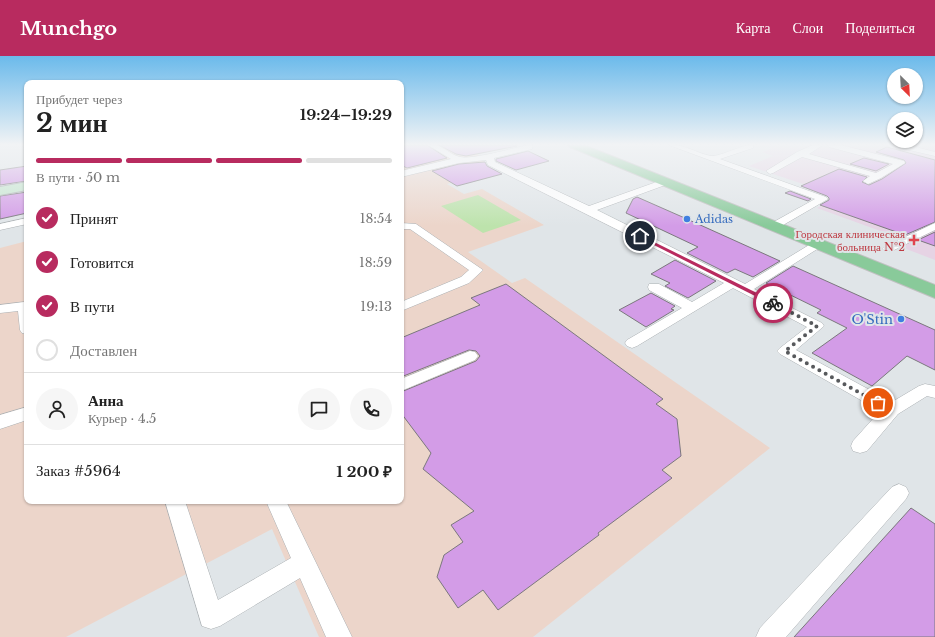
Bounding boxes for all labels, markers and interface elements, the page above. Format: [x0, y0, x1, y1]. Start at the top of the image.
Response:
text: Munchgo [20, 17, 117, 40]
text: Карта [736, 19, 770, 37]
text: Слои [792, 19, 823, 37]
text: Поделиться [845, 19, 915, 37]
north arrow [887, 68, 923, 104]
map controls [887, 68, 923, 148]
text: Прибудет через [36, 91, 122, 108]
text: 19:24–19:29 [300, 105, 392, 124]
text: 2 мин [36, 107, 108, 139]
button: layers [887, 112, 923, 148]
text: В пути · 50 m [36, 169, 120, 186]
icon: check [36, 207, 58, 229]
text: Принят [70, 209, 118, 228]
text: 18:54 [360, 210, 392, 227]
place label: Adidas [694, 212, 733, 226]
marker: Adidas [682, 214, 692, 224]
pin [623, 219, 657, 253]
icon: home [629, 225, 651, 247]
place label: Городская клиническая больница №2 [795, 227, 905, 254]
marker: Городская клиническая больница №2 [908, 234, 920, 246]
icon: check [36, 251, 58, 273]
text: Готовится [70, 253, 134, 272]
text: 18:59 [359, 254, 392, 271]
courier [753, 283, 793, 323]
icon: bike [762, 292, 784, 314]
icon: check [36, 295, 58, 317]
text: В пути [70, 297, 114, 316]
text: 19:13 [360, 298, 392, 315]
place label: O'Stin [851, 311, 893, 328]
marker: O'Stin [896, 314, 906, 324]
text: Доставлен [70, 341, 137, 360]
pin [861, 386, 895, 420]
button: person [36, 388, 78, 430]
button: chat [298, 388, 340, 430]
button: phone [350, 388, 392, 430]
text: Анна [88, 391, 124, 410]
icon: bag [867, 392, 889, 414]
text: Курьер · 4.5 [88, 410, 157, 427]
text: Заказ #5964 [36, 461, 121, 480]
text: 1 200 ₽ [336, 462, 392, 481]

